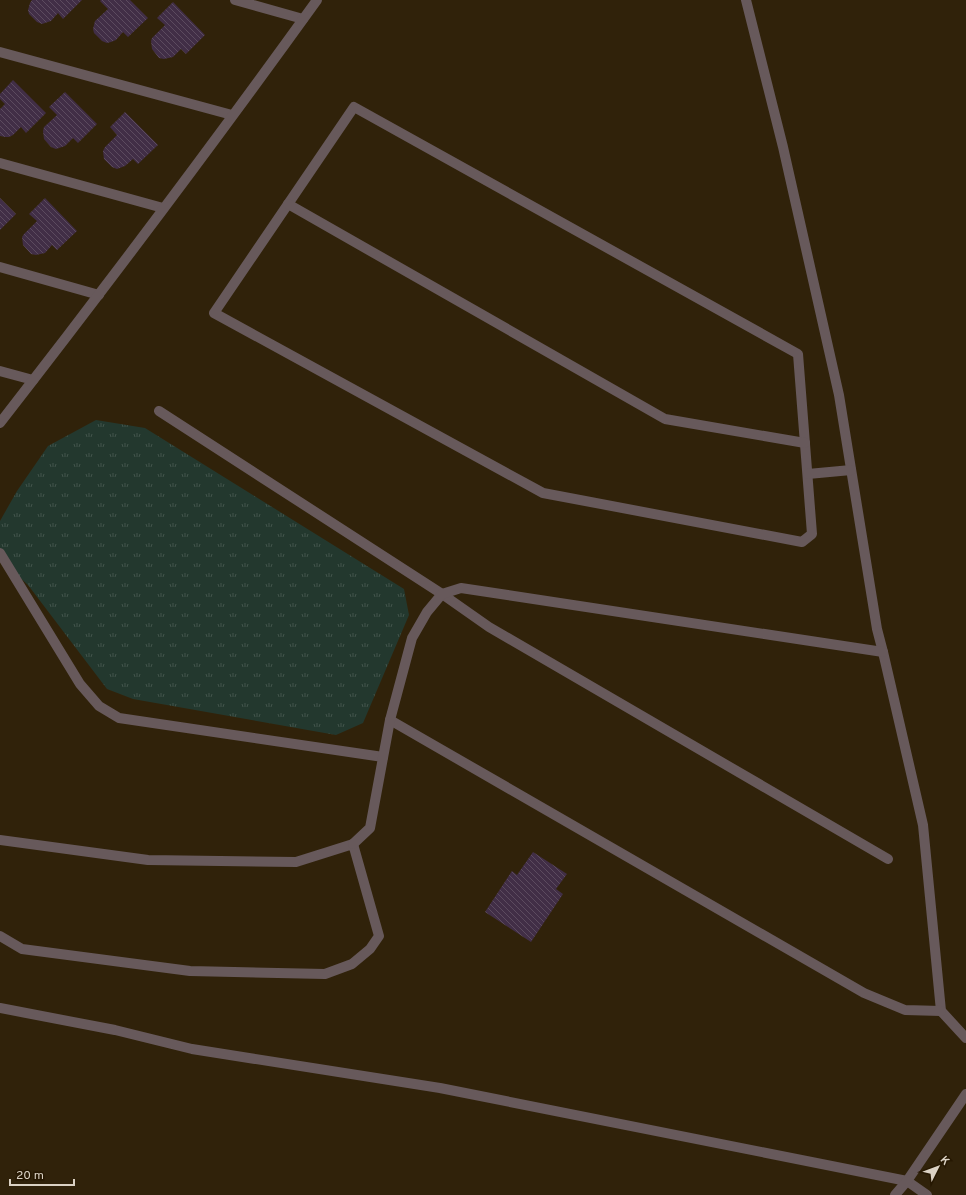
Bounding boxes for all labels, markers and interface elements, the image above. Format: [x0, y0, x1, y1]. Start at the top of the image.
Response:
north arrow [918, 1147, 958, 1187]
text: K [937, 1153, 953, 1169]
scale bar [10, 1161, 74, 1187]
text: 20 m [16, 1168, 44, 1184]

